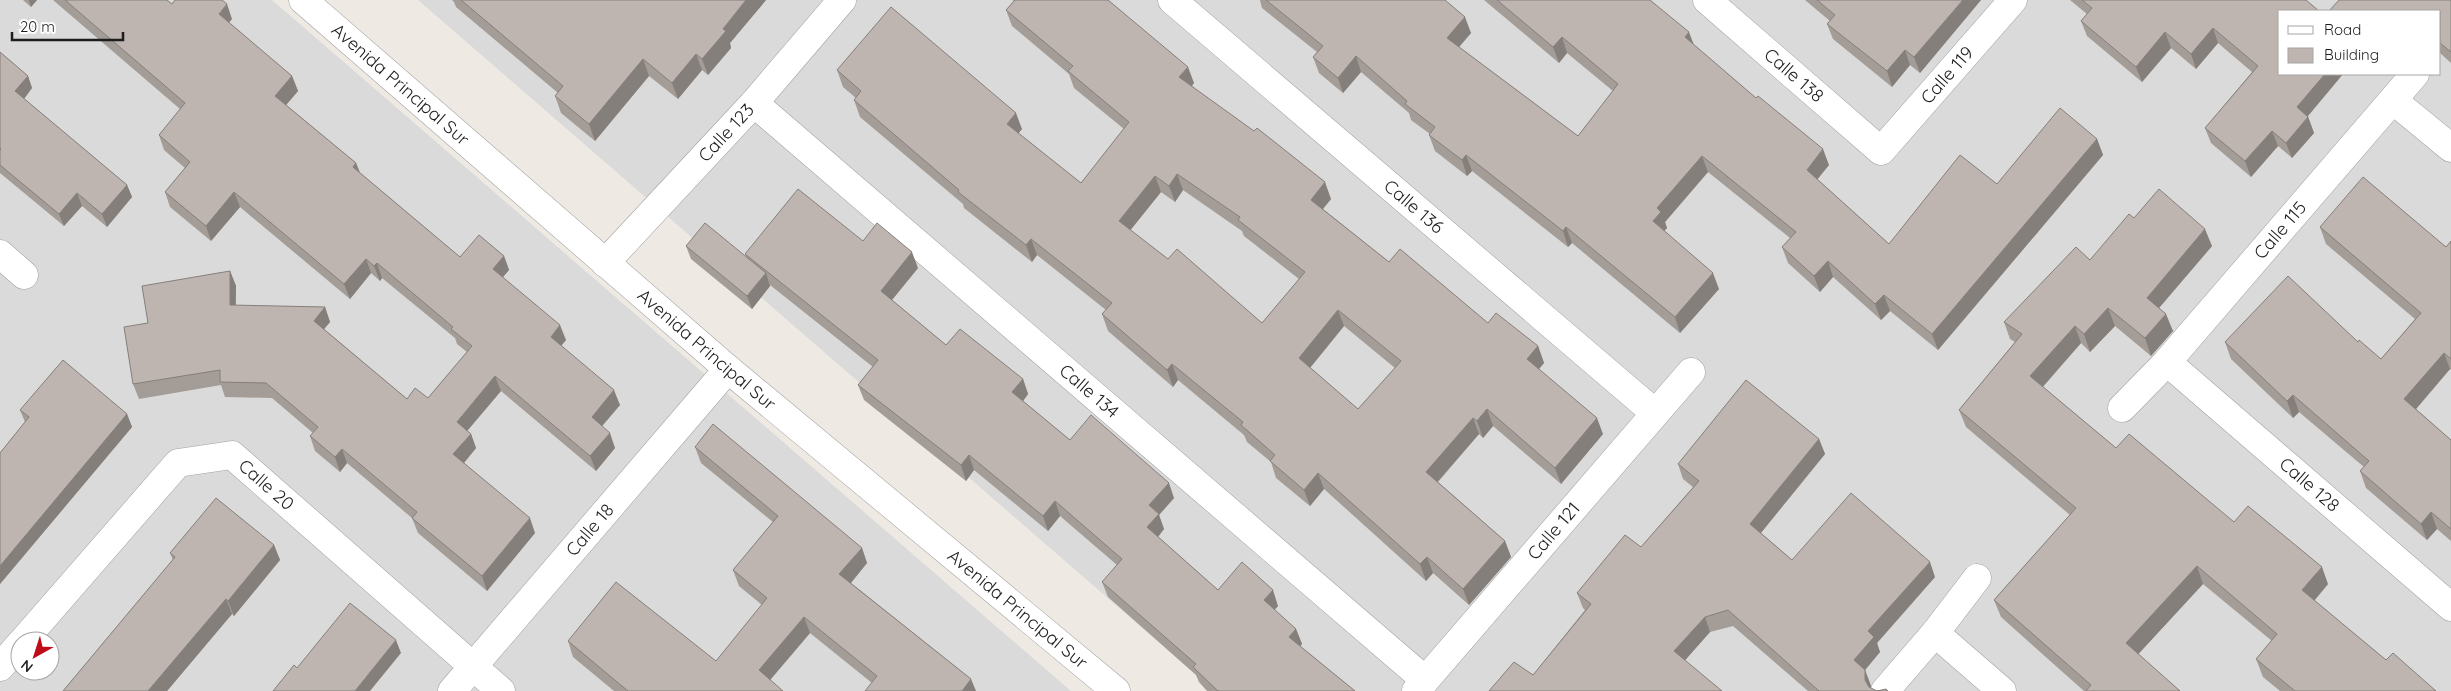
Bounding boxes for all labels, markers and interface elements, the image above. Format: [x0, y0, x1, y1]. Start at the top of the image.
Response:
scale bar [12, 10, 124, 42]
legend [2278, 10, 2441, 75]
text: 20 m [20, 17, 55, 36]
street label: Avenida Principal Sur [327, 18, 474, 150]
text: Road [2324, 20, 2361, 39]
street label: Calle 119 [1915, 41, 1978, 109]
street label: Calle 138 [1760, 43, 1829, 107]
text: Building [2324, 45, 2379, 64]
street label: Calle 123 [693, 98, 759, 167]
street label: Calle 136 [1379, 174, 1449, 239]
street label: Calle 115 [2249, 196, 2311, 264]
street label: Avenida Principal Sur [633, 284, 781, 415]
street label: Calle 134 [1055, 359, 1124, 423]
street label: Calle 128 [2275, 452, 2345, 517]
street label: Calle 20 [234, 454, 299, 515]
street label: Calle 121 [1522, 497, 1585, 565]
street label: Calle 18 [561, 499, 619, 561]
street label: Avenida Principal Sur [943, 544, 1093, 674]
north arrow [10, 631, 60, 681]
text: N [17, 656, 36, 676]

